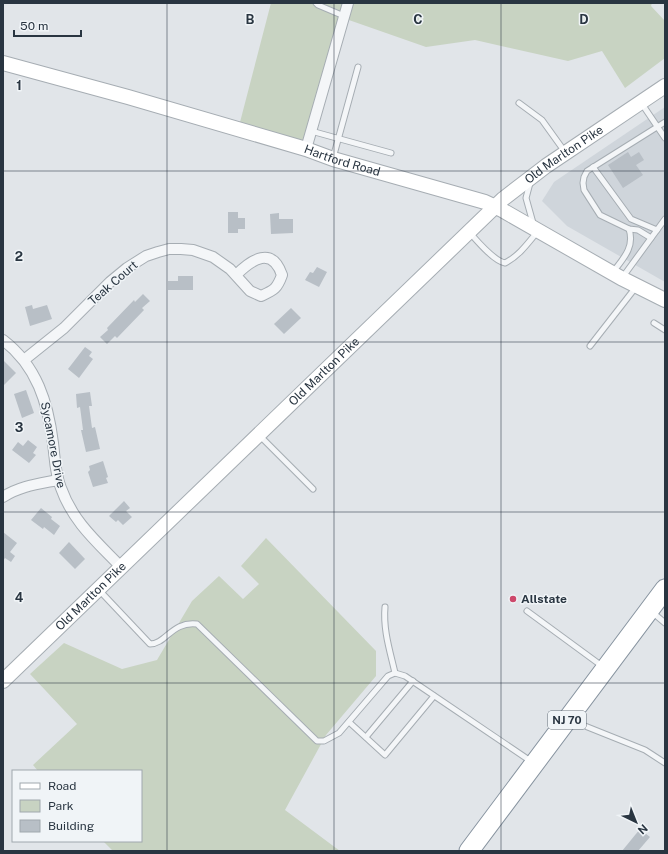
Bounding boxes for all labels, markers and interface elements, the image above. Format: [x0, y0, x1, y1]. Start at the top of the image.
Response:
scale bar [14, 12, 81, 38]
text: B [246, 12, 255, 27]
text: C [413, 12, 423, 27]
text: D [579, 12, 589, 27]
text: 50 m [20, 19, 48, 33]
text: 1 [16, 78, 22, 93]
street label: Old Marlton Pike [522, 122, 606, 187]
street label: Hartford Road [302, 142, 382, 179]
text: 2 [15, 249, 23, 264]
street label: Teak Court [86, 258, 141, 308]
street label: Old Marlton Pike [286, 334, 362, 409]
street label: Sycamore Drive [38, 401, 68, 490]
text: 3 [15, 420, 24, 435]
street label: Old Marlton Pike [53, 559, 129, 633]
text: 4 [15, 590, 24, 605]
place label: Allstate [521, 592, 567, 606]
marker: Allstate [508, 594, 518, 604]
road number: NJ 70 [548, 711, 586, 729]
legend [12, 770, 142, 842]
text: Road [48, 779, 76, 793]
text: Park [48, 799, 74, 813]
north arrow [616, 802, 656, 842]
text: Building [48, 819, 94, 833]
text: N [636, 822, 650, 837]

